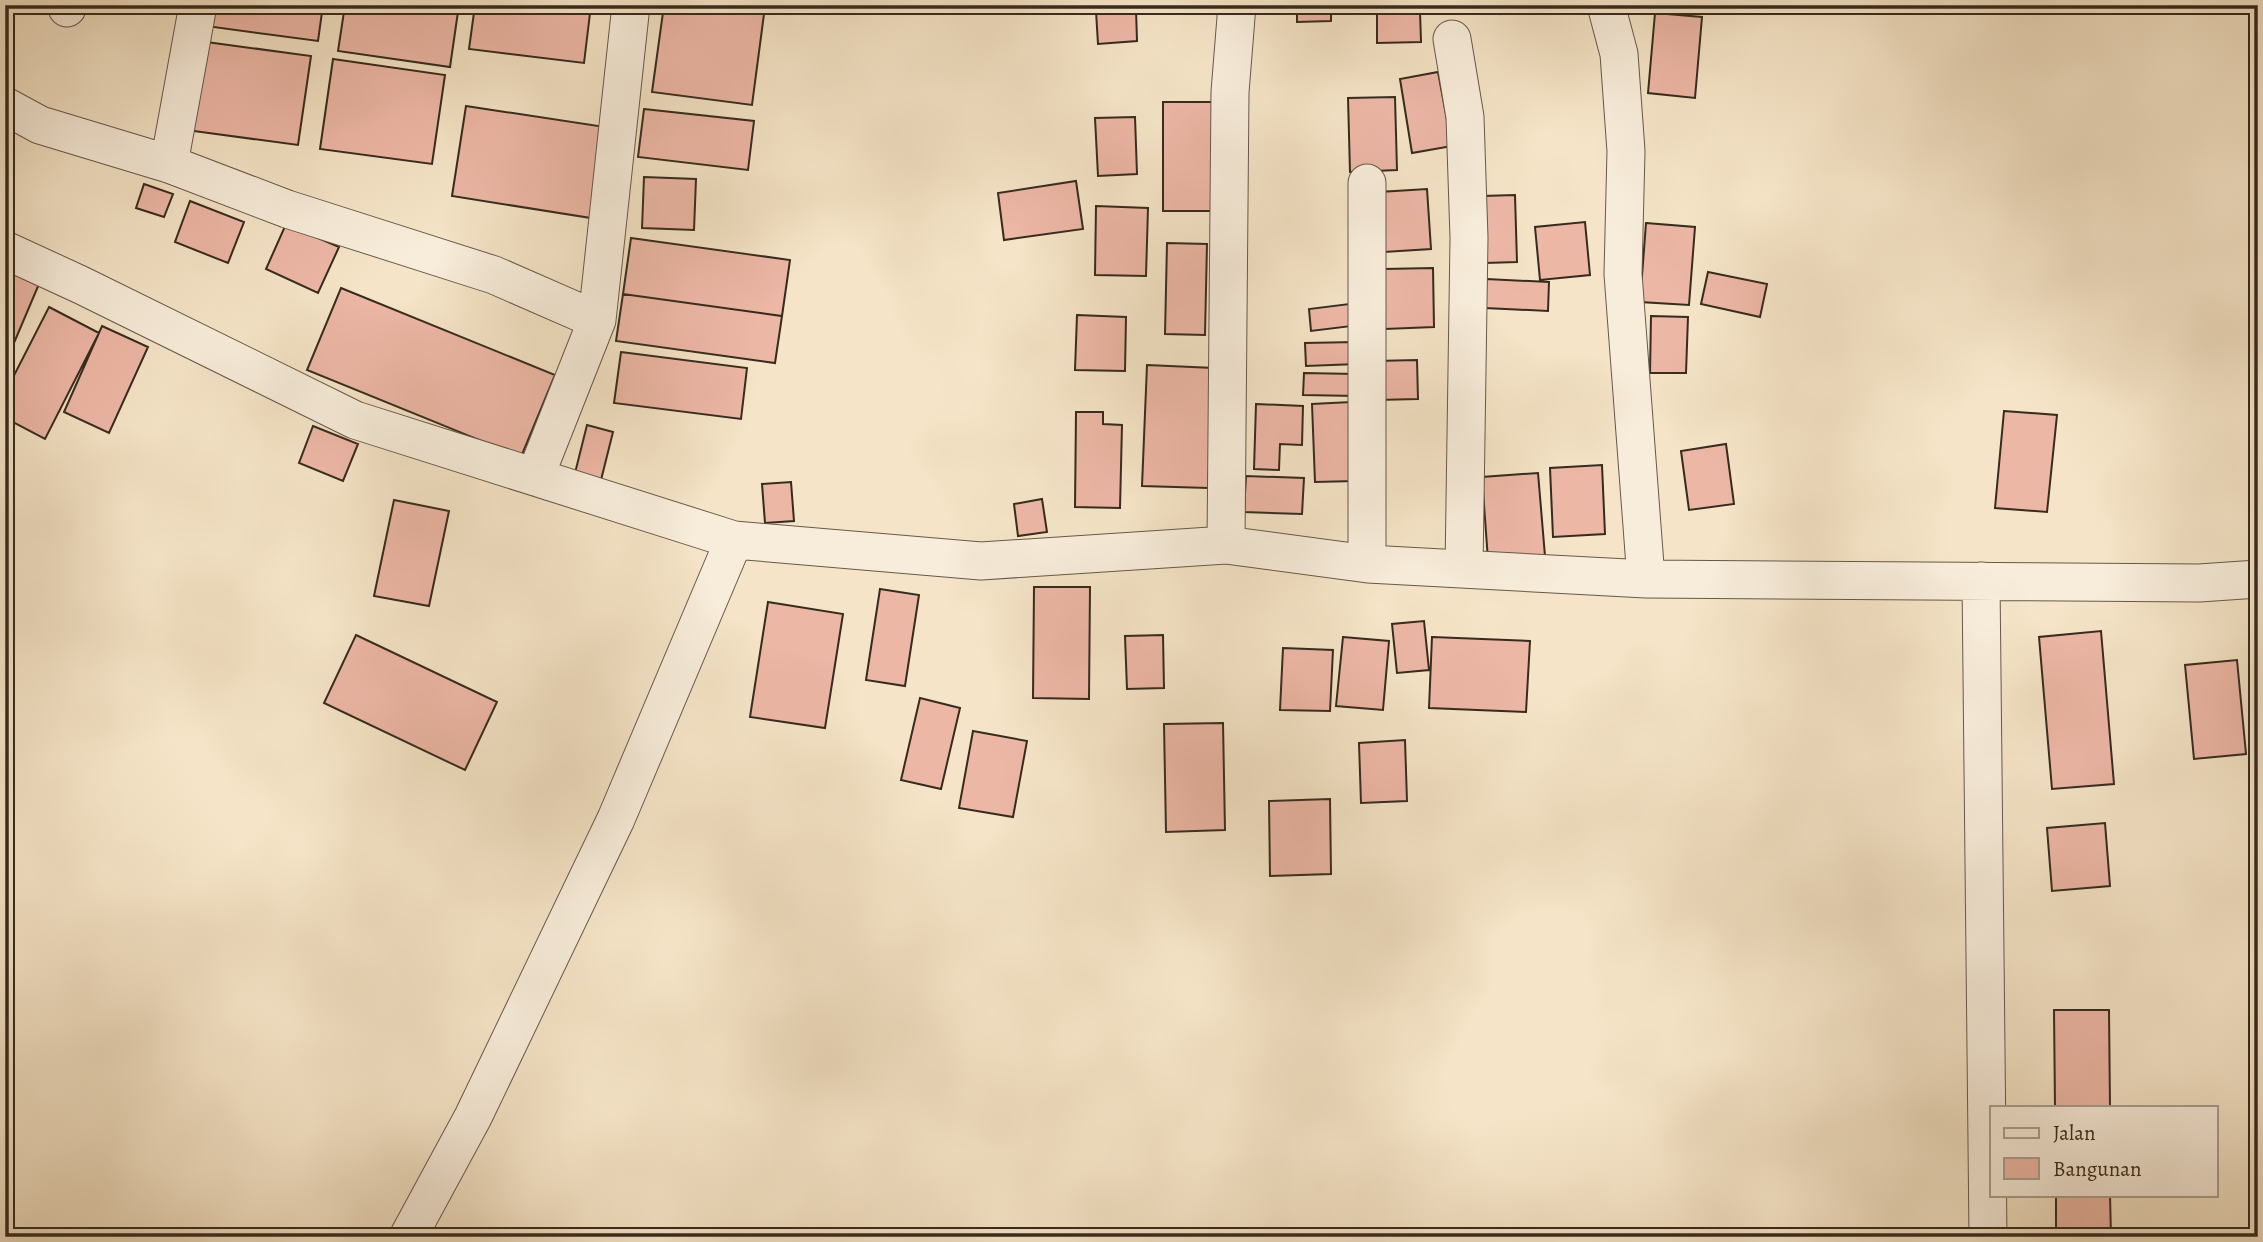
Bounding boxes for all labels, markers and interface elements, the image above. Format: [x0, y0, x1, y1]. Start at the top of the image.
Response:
legend [1990, 1106, 2218, 1196]
text: Jalan [2053, 1119, 2095, 1147]
text: Bangunan [2053, 1155, 2142, 1183]

